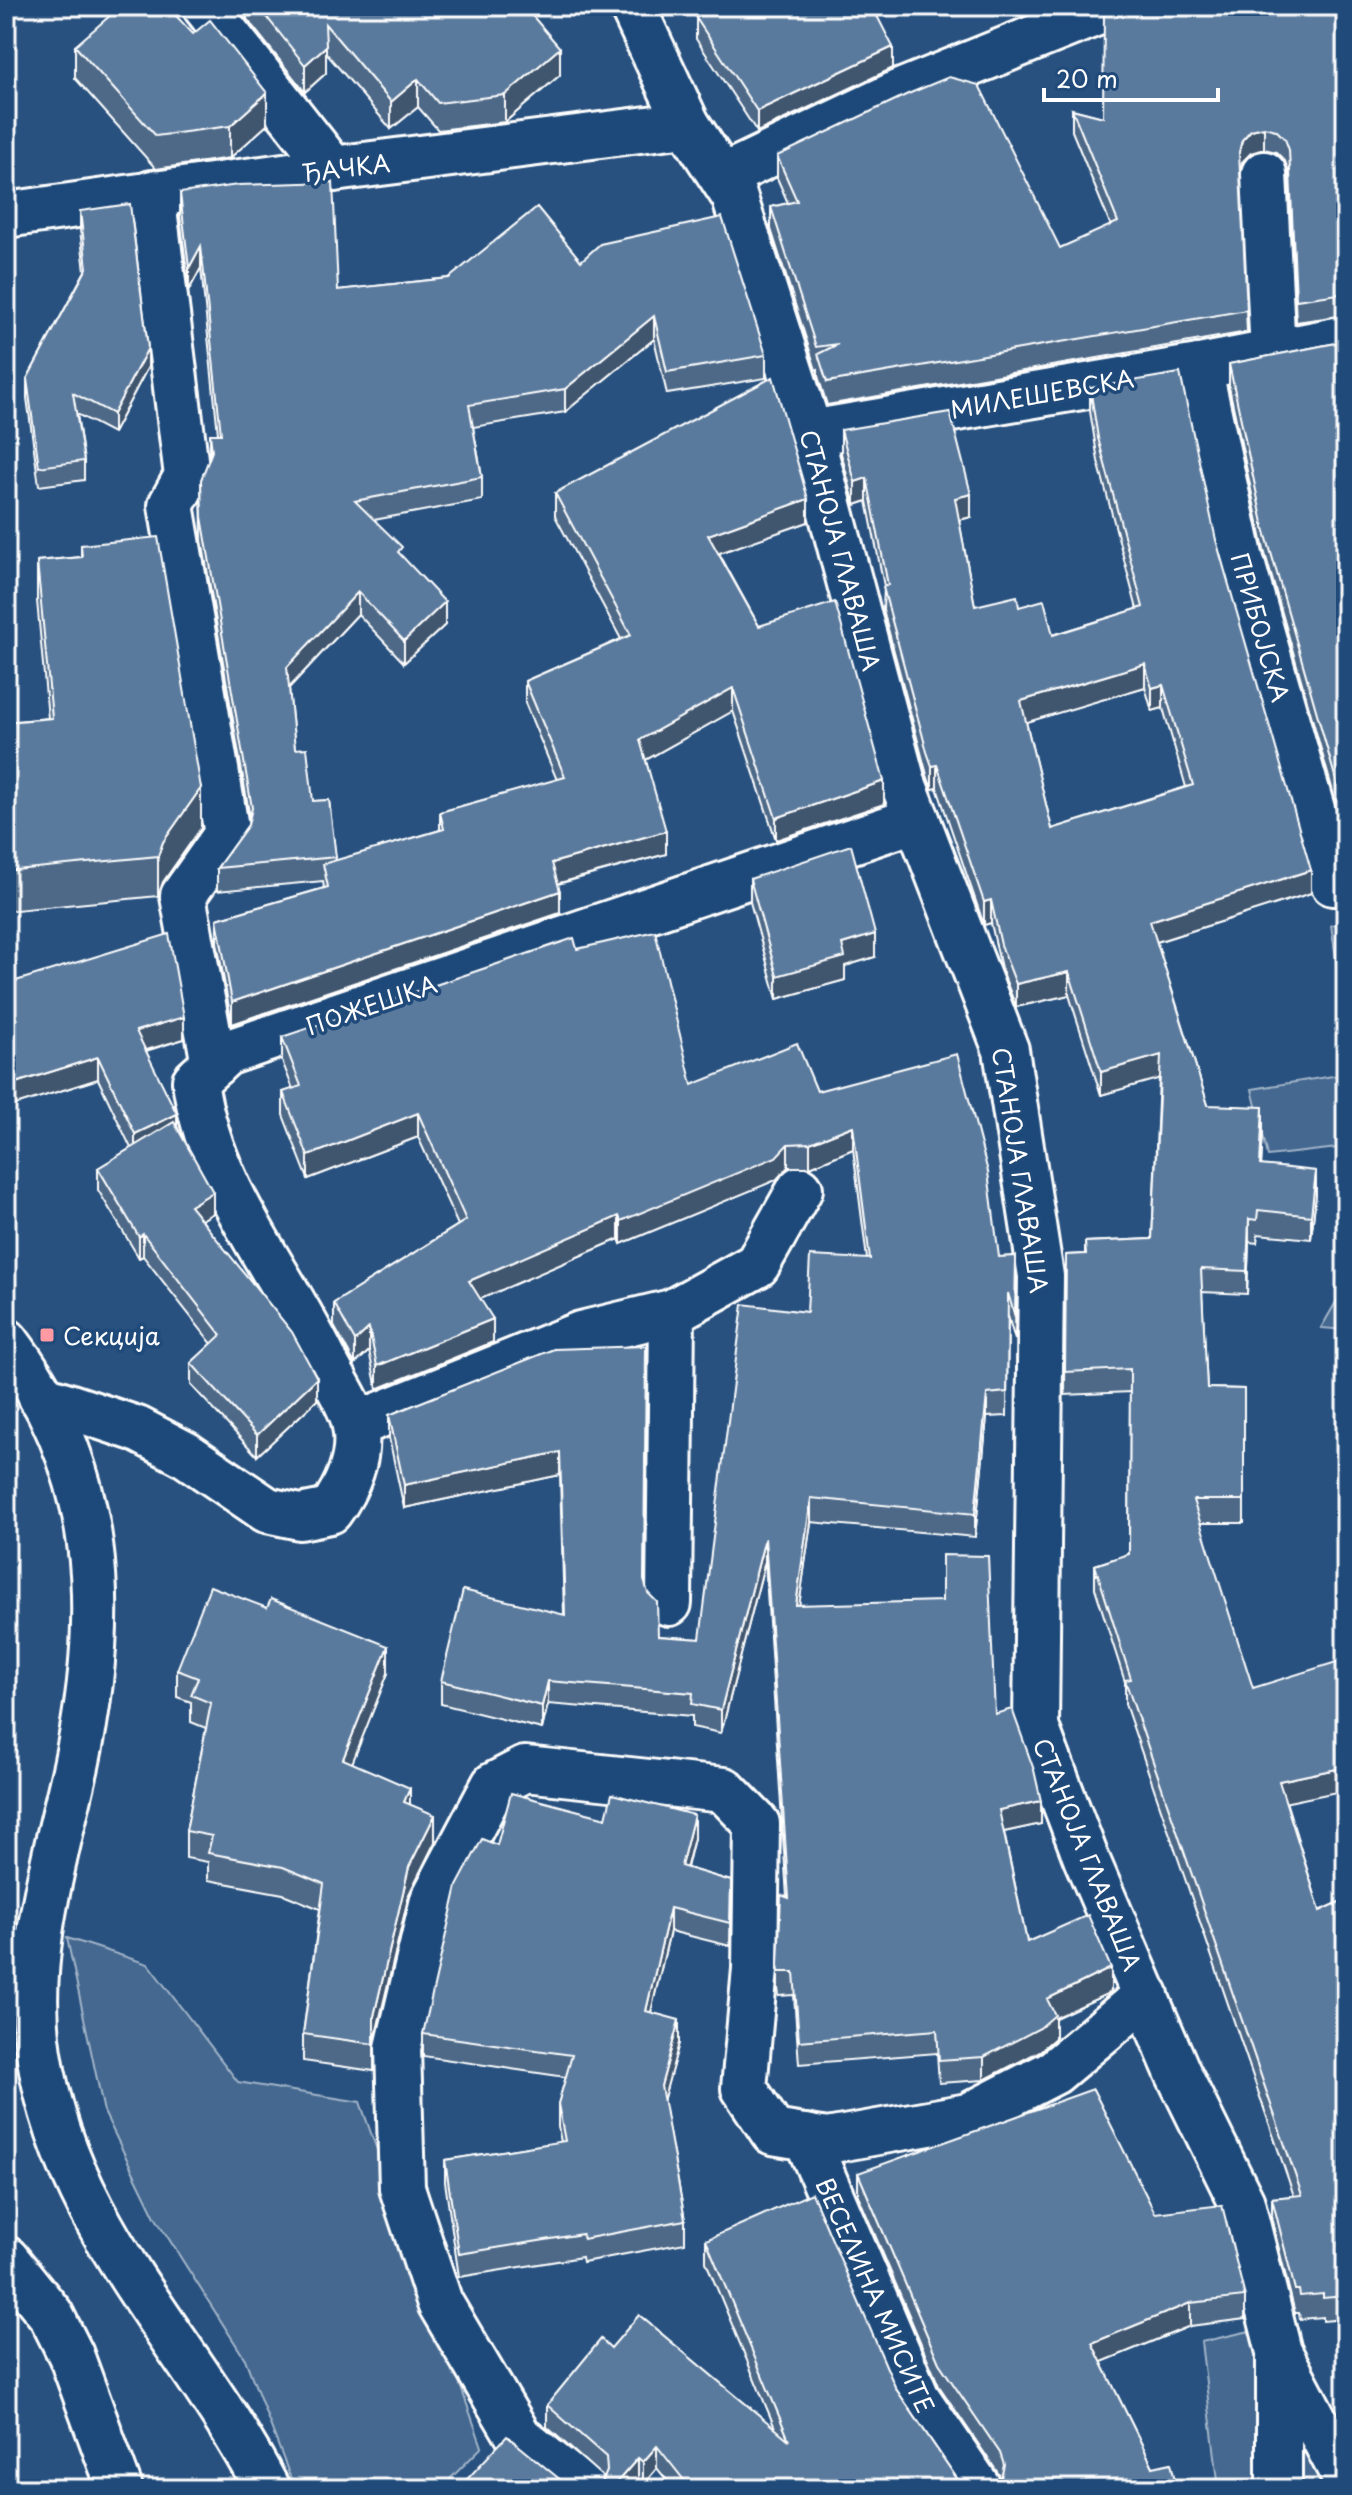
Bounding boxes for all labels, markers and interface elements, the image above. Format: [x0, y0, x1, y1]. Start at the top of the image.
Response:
scale bar [1044, 52, 1218, 102]
text: 20 m [1056, 60, 1118, 96]
street label: ЂАЧКА [300, 144, 392, 190]
street label: МИЛЕШЕВСКА [947, 359, 1137, 427]
street label: СТАНОЈА ГЛАВАША [792, 426, 890, 674]
street label: ПРИБОЈСКА [1223, 548, 1299, 706]
street label: ПОЖЕШКА [301, 965, 441, 1043]
street label: СТАНОЈА ГЛАВАША [984, 1045, 1058, 1295]
place label: Секција [63, 1317, 160, 1353]
marker: Секција [38, 1326, 56, 1344]
street label: СТАНОЈА ГЛАВАША [1025, 1732, 1151, 1976]
street label: ВЕСЕЛИНА МИСИТЕ [808, 2171, 944, 2419]

